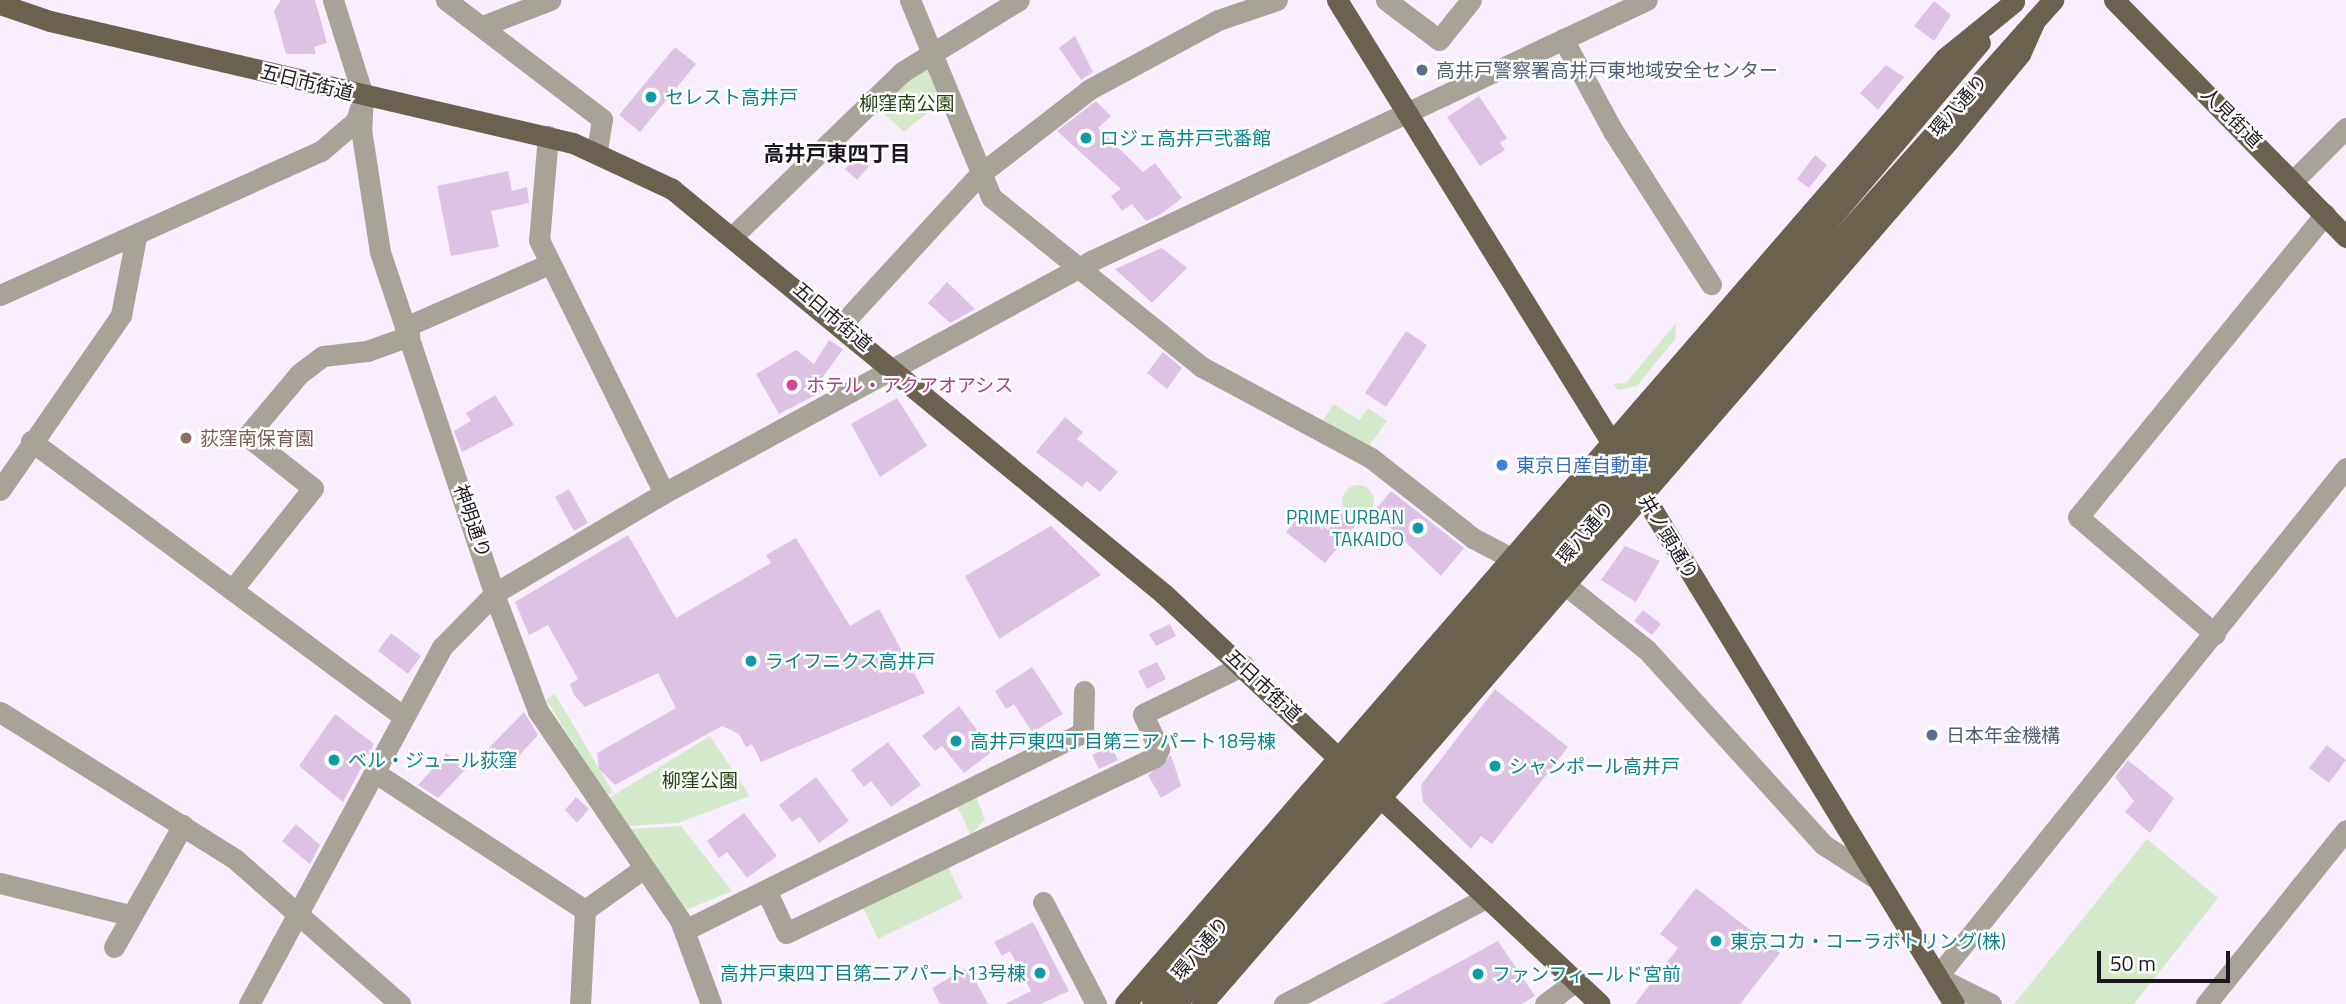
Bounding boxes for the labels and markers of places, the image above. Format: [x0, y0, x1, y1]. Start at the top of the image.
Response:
place label: 高井戸警察署高井戸東地域安全センター [1436, 59, 1778, 81]
marker: 高井戸警察署高井戸東地域安全センター [1414, 62, 1430, 78]
place label: セレスト高井戸 [665, 86, 798, 108]
marker: セレスト高井戸 [643, 89, 659, 105]
place label: ロジェ高井戸弐番館 [1100, 127, 1271, 149]
marker: ロジェ高井戸弐番館 [1078, 130, 1094, 146]
place label: ホテル・アクアオアシス [806, 374, 1015, 396]
marker: ホテル・アクアオアシス [784, 377, 800, 393]
place label: 荻窪南保育園 [200, 427, 314, 449]
marker: 荻窪南保育園 [178, 430, 194, 446]
place label: 東京日産自動車 [1516, 454, 1649, 476]
marker: 東京日産自動車 [1494, 457, 1510, 473]
place label: PRIME URBAN TAKAIDO [1286, 506, 1404, 550]
marker: PRIME URBAN TAKAIDO [1410, 520, 1426, 536]
place label: ライフニクス高井戸 [765, 650, 936, 672]
marker: ライフニクス高井戸 [743, 653, 759, 669]
place label: 日本年金機構 [1946, 724, 2060, 746]
marker: 日本年金機構 [1924, 727, 1940, 743]
place label: 高井戸東四丁目第三アパート18号棟 [970, 730, 1276, 752]
marker: 高井戸東四丁目第三アパート18号棟 [948, 733, 964, 749]
place label: ベル・ジュール荻窪 [348, 749, 519, 771]
marker: ベル・ジュール荻窪 [326, 752, 342, 768]
place label: シャンポール高井戸 [1509, 755, 1680, 777]
marker: シャンポール高井戸 [1487, 758, 1503, 774]
place label: 東京コカ・コーラボトリング(株) [1730, 930, 2006, 952]
marker: 東京コカ・コーラボトリング(株) [1708, 933, 1724, 949]
place label: 高井戸東四丁目第二アパート13号棟 [720, 962, 1026, 984]
place label: ファンフィールド宮前 [1492, 963, 1682, 985]
marker: 高井戸東四丁目第二アパート13号棟 [1032, 965, 1048, 981]
marker: ファンフィールド宮前 [1470, 966, 1486, 982]

